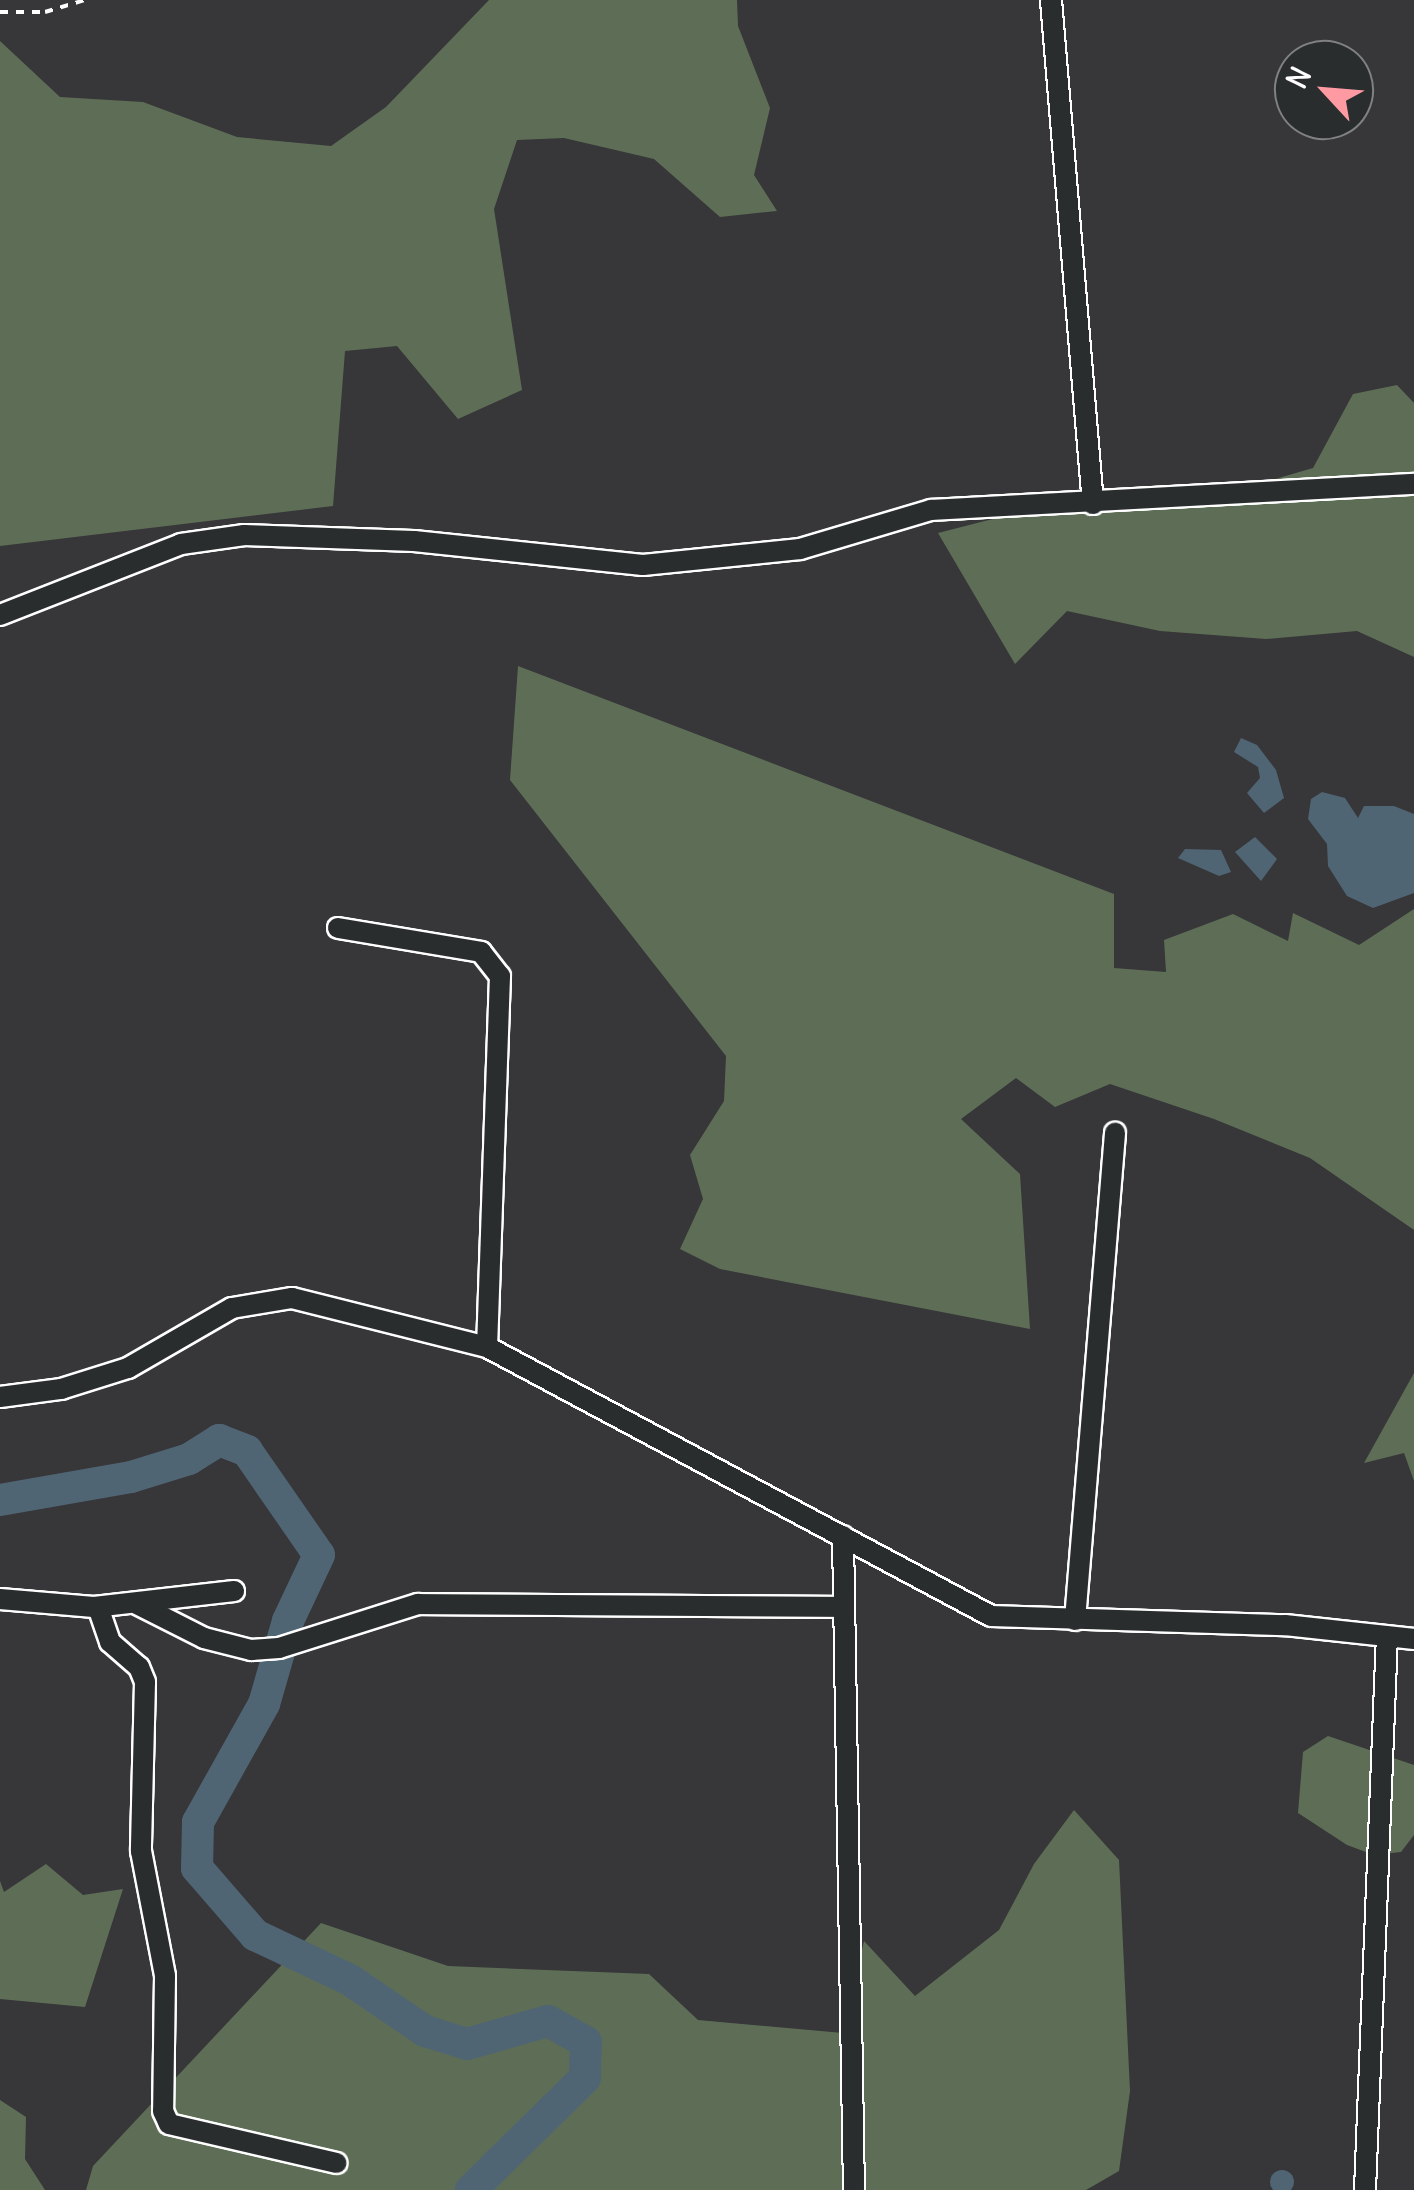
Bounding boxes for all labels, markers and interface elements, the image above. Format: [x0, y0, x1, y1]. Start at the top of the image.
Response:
north arrow [1274, 40, 1374, 140]
text: N [1278, 61, 1319, 94]

